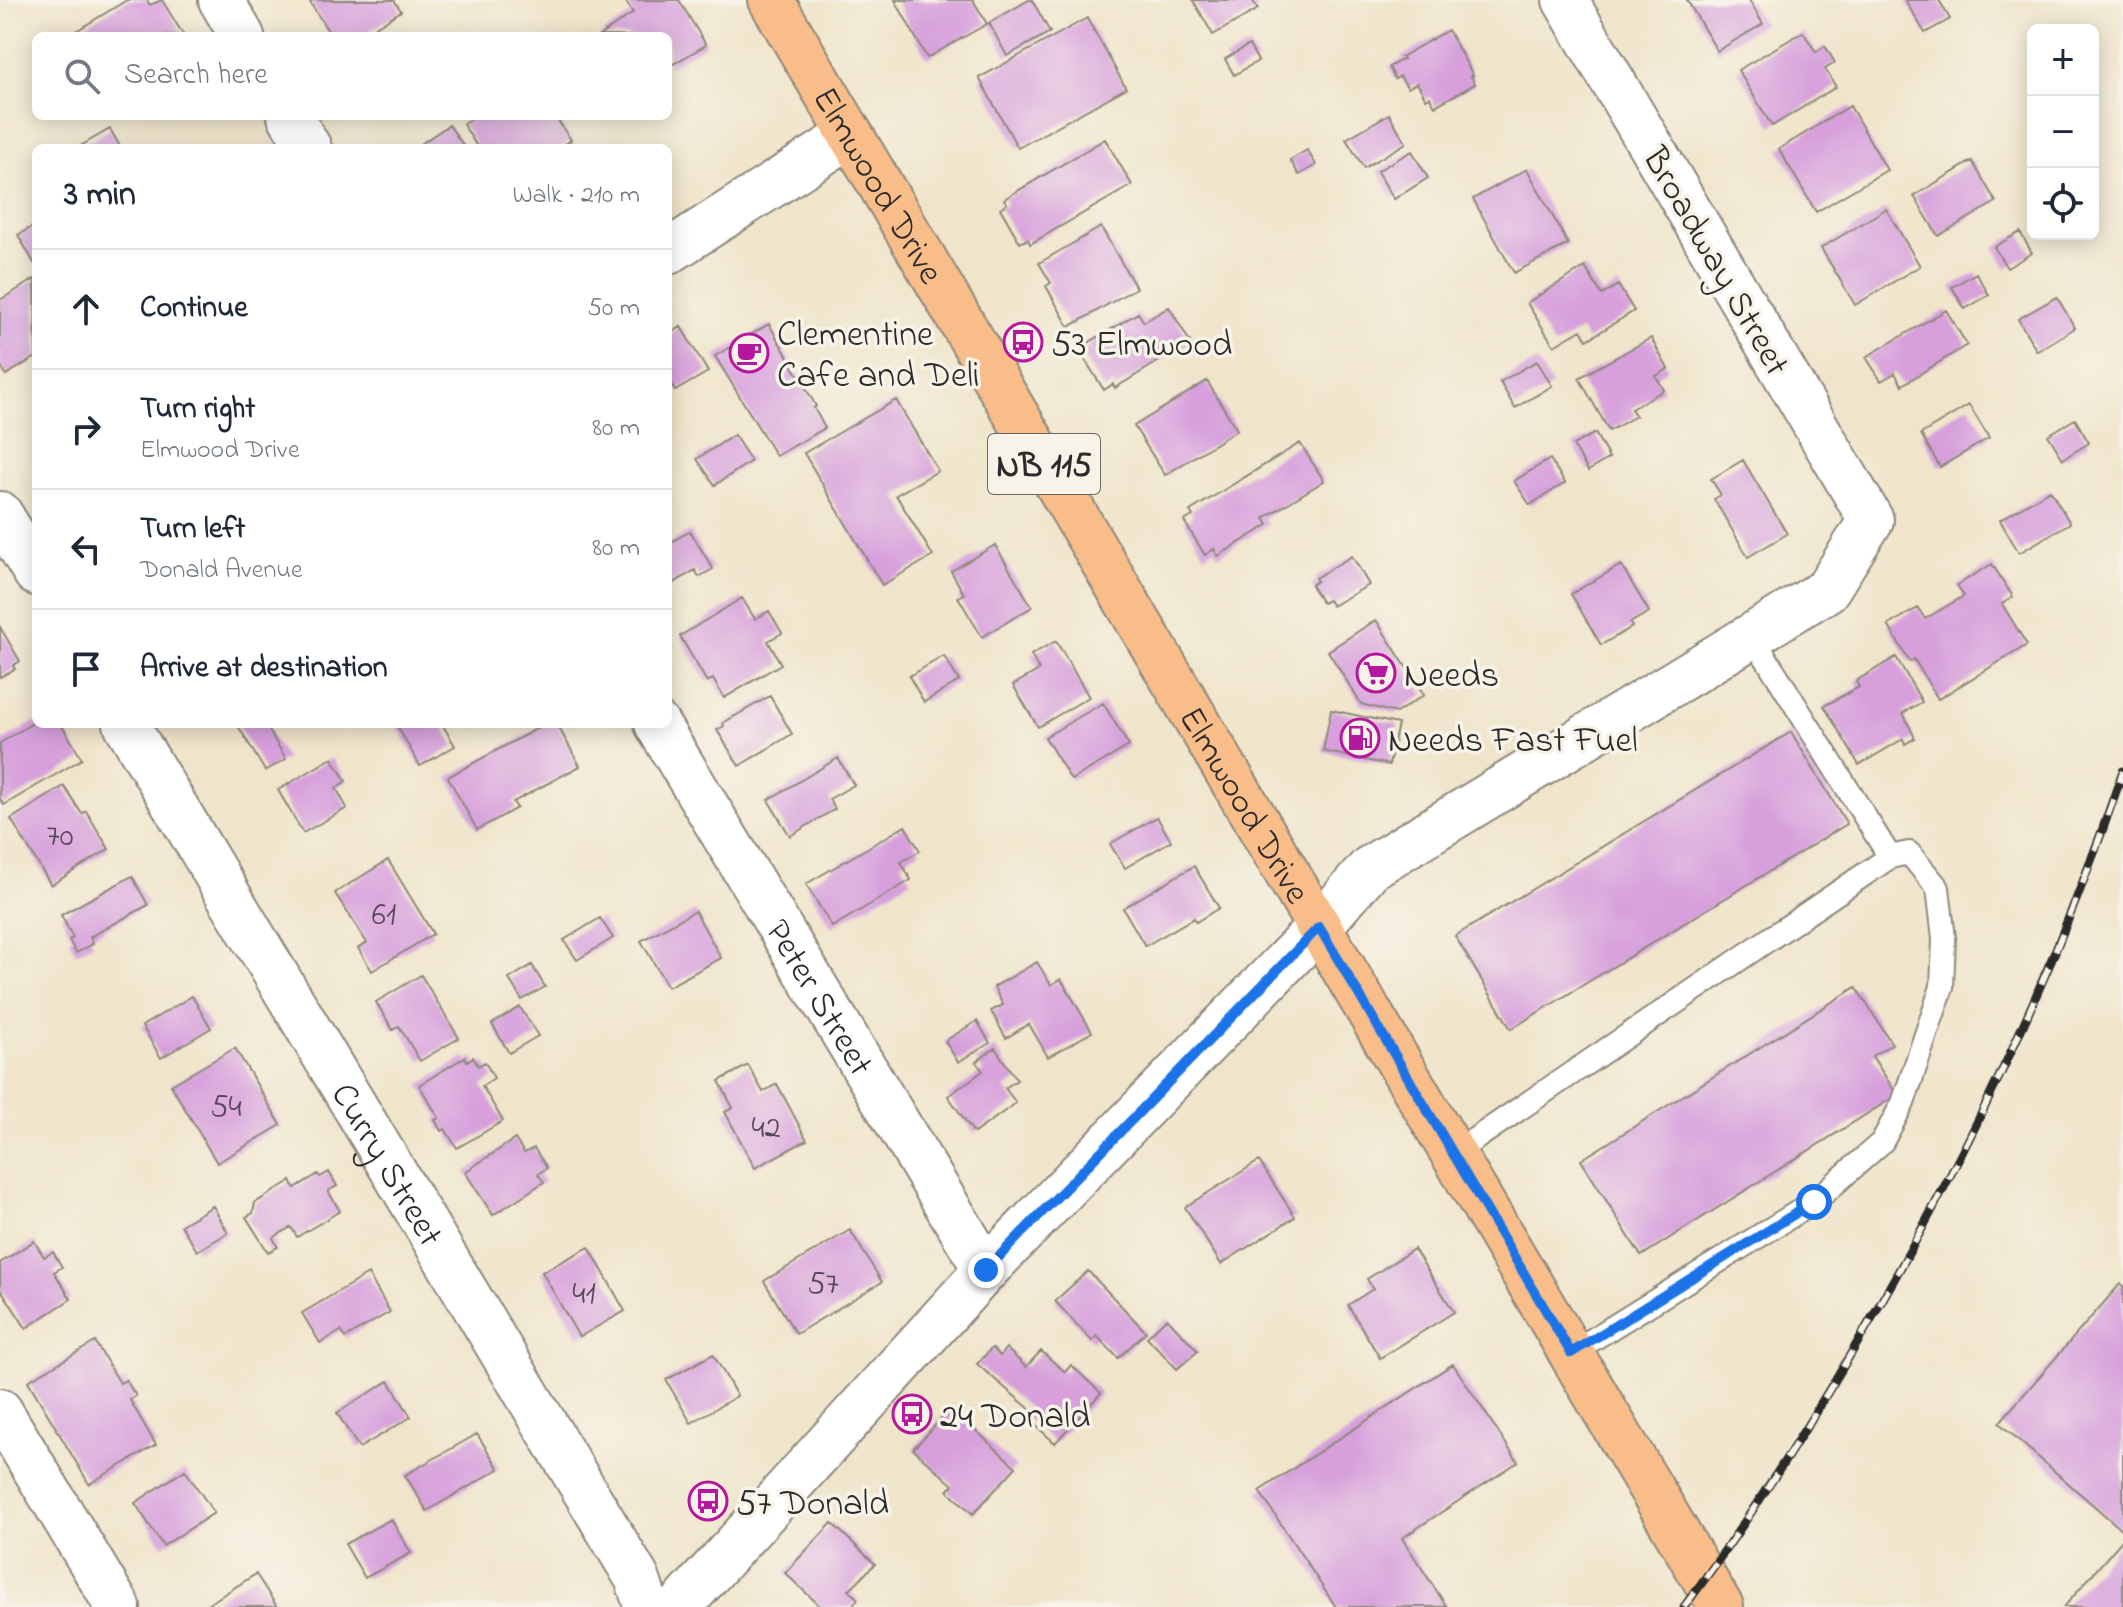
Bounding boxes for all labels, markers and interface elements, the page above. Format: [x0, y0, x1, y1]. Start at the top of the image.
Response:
map controls [2027, 24, 2099, 240]
button: + [2027, 24, 2099, 96]
search box [32, 32, 672, 120]
icon: search [60, 54, 104, 98]
text: Search here [124, 54, 268, 98]
street label: Elmwood Drive [797, 78, 956, 296]
button: − [2027, 96, 2099, 168]
street label: Broadway Street [1627, 137, 1801, 387]
button: locate [2027, 168, 2099, 240]
text: 3 min [64, 171, 136, 221]
text: Walk · 210 m [512, 177, 640, 215]
icon: ahead [64, 287, 108, 331]
text: Continue [140, 287, 248, 331]
text: 50 m [587, 290, 640, 328]
place label: Clementine Cafe and Deli [777, 310, 980, 404]
place label: 53 Elmwood [1051, 320, 1232, 373]
bus stop icon: 53 Elmwood [1002, 321, 1044, 363]
cafe icon: Clementine Cafe and Deli [728, 332, 770, 374]
text: Turn right [140, 388, 255, 432]
icon: right [64, 407, 108, 451]
text: 80 m [592, 410, 640, 448]
text: Elmwood Drive [140, 432, 300, 470]
road number: NB 115 [988, 434, 1100, 494]
text: Turn left [140, 508, 245, 552]
icon: left [64, 527, 108, 571]
text: 80 m [592, 530, 640, 568]
text: Donald Avenue [140, 552, 303, 590]
icon: arrive [64, 647, 108, 691]
text: Arrive at destination [140, 647, 388, 691]
place label: Needs [1404, 651, 1499, 704]
supermarket icon: Needs [1355, 652, 1397, 694]
street label: Elmwood Drive [1163, 698, 1322, 916]
place label: Needs Fast Fuel [1388, 716, 1638, 769]
fuel station icon: Needs Fast Fuel [1339, 717, 1381, 759]
house number: 70 [46, 814, 74, 861]
house number: 61 [372, 893, 396, 940]
street label: Peter Street [750, 910, 885, 1087]
street label: Curry Street [315, 1074, 455, 1258]
house number: 54 [210, 1085, 242, 1132]
house number: 42 [751, 1106, 781, 1153]
route start [1796, 1184, 1832, 1220]
route end [968, 1252, 1004, 1288]
house number: 57 [807, 1262, 839, 1309]
house number: 41 [572, 1272, 596, 1319]
place label: 24 Donald [940, 1392, 1090, 1445]
bus stop icon: 24 Donald [891, 1393, 933, 1435]
place label: 57 Donald [736, 1479, 889, 1532]
bus stop icon: 57 Donald [687, 1480, 729, 1522]

